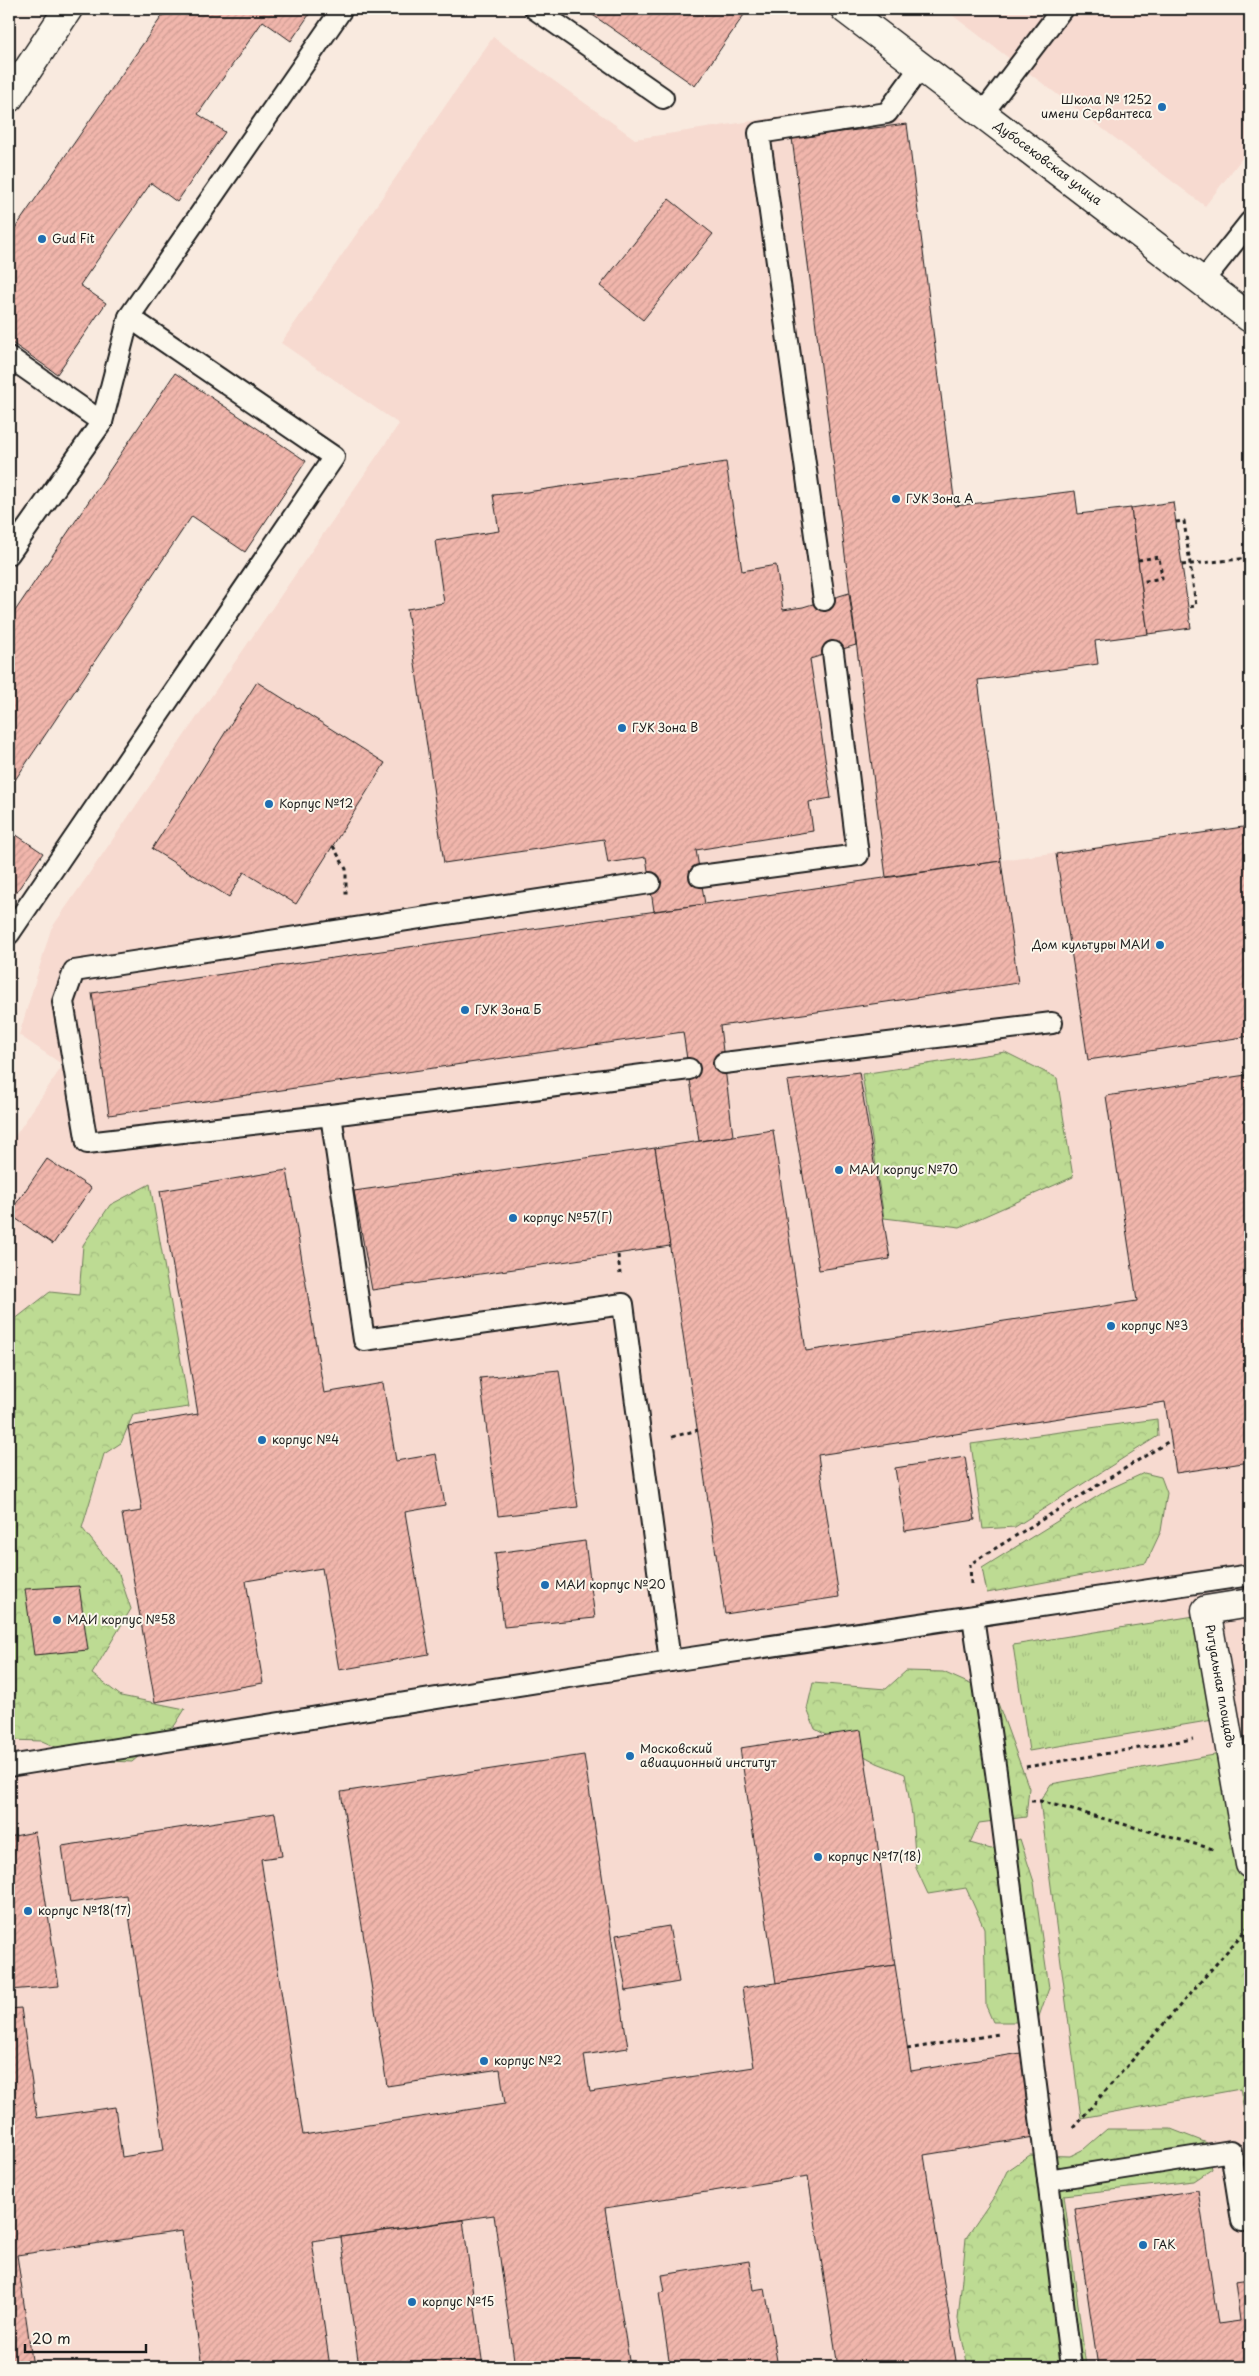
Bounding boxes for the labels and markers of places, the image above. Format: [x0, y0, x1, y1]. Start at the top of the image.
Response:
place label: Школа № 1252 имени Сервантеса [1041, 90, 1153, 122]
marker: Школа № 1252 имени Сервантеса [1156, 101, 1168, 113]
place label: Gud Fit [52, 229, 95, 247]
marker: Gud Fit [36, 233, 48, 245]
place label: ГУК Зона А [906, 489, 974, 507]
marker: ГУК Зона А [890, 493, 902, 505]
place label: ГУК Зона В [632, 718, 698, 736]
marker: ГУК Зона В [616, 722, 628, 734]
place label: Корпус №12 [279, 794, 353, 812]
marker: Корпус №12 [263, 798, 275, 810]
place label: Дом культуры МАИ [1031, 935, 1150, 953]
marker: Дом культуры МАИ [1154, 939, 1166, 951]
place label: ГУК Зона Б [475, 1000, 542, 1018]
marker: ГУК Зона Б [459, 1004, 471, 1016]
place label: МАИ корпус №70 [849, 1160, 958, 1178]
marker: МАИ корпус №70 [833, 1164, 845, 1176]
place label: корпус №57(Г) [523, 1208, 613, 1226]
marker: корпус №57(Г) [507, 1212, 519, 1224]
place label: корпус №3 [1121, 1316, 1188, 1334]
marker: корпус №3 [1105, 1320, 1117, 1332]
place label: корпус №4 [272, 1430, 339, 1448]
marker: корпус №4 [256, 1434, 268, 1446]
place label: МАИ корпус №20 [555, 1575, 666, 1593]
marker: МАИ корпус №20 [539, 1579, 551, 1591]
place label: МАИ корпус №58 [67, 1610, 176, 1628]
marker: МАИ корпус №58 [51, 1614, 63, 1626]
place label: Московский авиационный институт [640, 1739, 777, 1771]
marker: Московский авиационный институт [624, 1750, 636, 1762]
place label: корпус №17(18) [828, 1847, 921, 1865]
marker: корпус №17(18) [812, 1851, 824, 1863]
place label: корпус №18(17) [38, 1901, 131, 1919]
marker: корпус №18(17) [22, 1905, 34, 1917]
place label: корпус №2 [494, 2051, 562, 2069]
marker: корпус №2 [478, 2055, 490, 2067]
place label: ГАК [1153, 2235, 1176, 2253]
marker: ГАК [1137, 2239, 1149, 2251]
place label: корпус №15 [422, 2292, 494, 2310]
marker: корпус №15 [406, 2296, 418, 2308]

